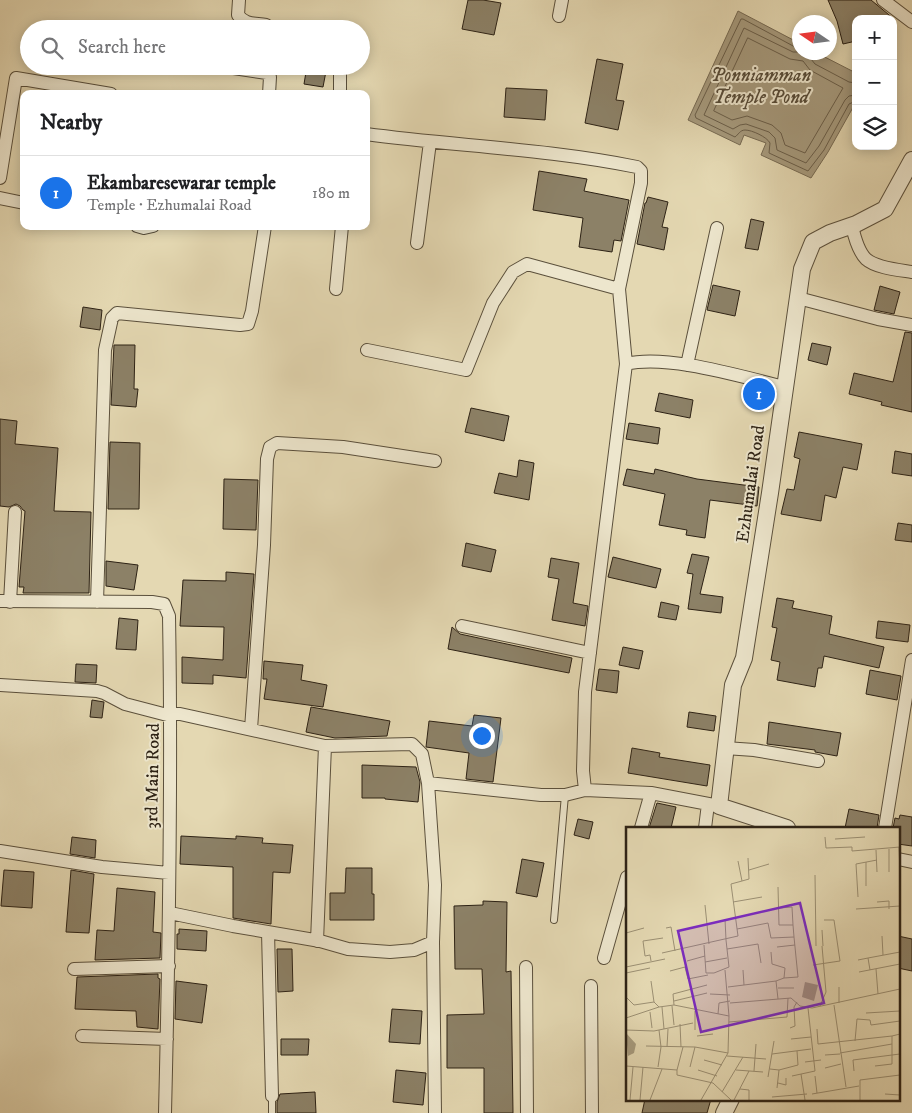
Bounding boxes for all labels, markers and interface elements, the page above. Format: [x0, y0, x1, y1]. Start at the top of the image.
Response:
north arrow [792, 15, 837, 60]
map controls [852, 15, 897, 150]
button: + [852, 15, 897, 60]
search box [20, 20, 370, 75]
icon: search [38, 34, 66, 62]
text: Search here [78, 36, 166, 59]
button: − [852, 60, 897, 105]
water label: Ponniamman Temple Pond [711, 64, 812, 110]
button: layers [852, 105, 897, 150]
text: Nearby [40, 110, 102, 136]
text: Ekambaresewarar temple [87, 172, 276, 195]
text: 1 [53, 183, 59, 203]
text: 180 m [312, 183, 350, 203]
text: Temple · Ezhumalai Road [87, 195, 252, 215]
pin: 1 [743, 375, 775, 413]
street label: Ezhumalai Road [732, 424, 770, 544]
street label: 3rd Main Road [141, 723, 165, 829]
your location [469, 723, 495, 749]
inset map [626, 827, 900, 1100]

